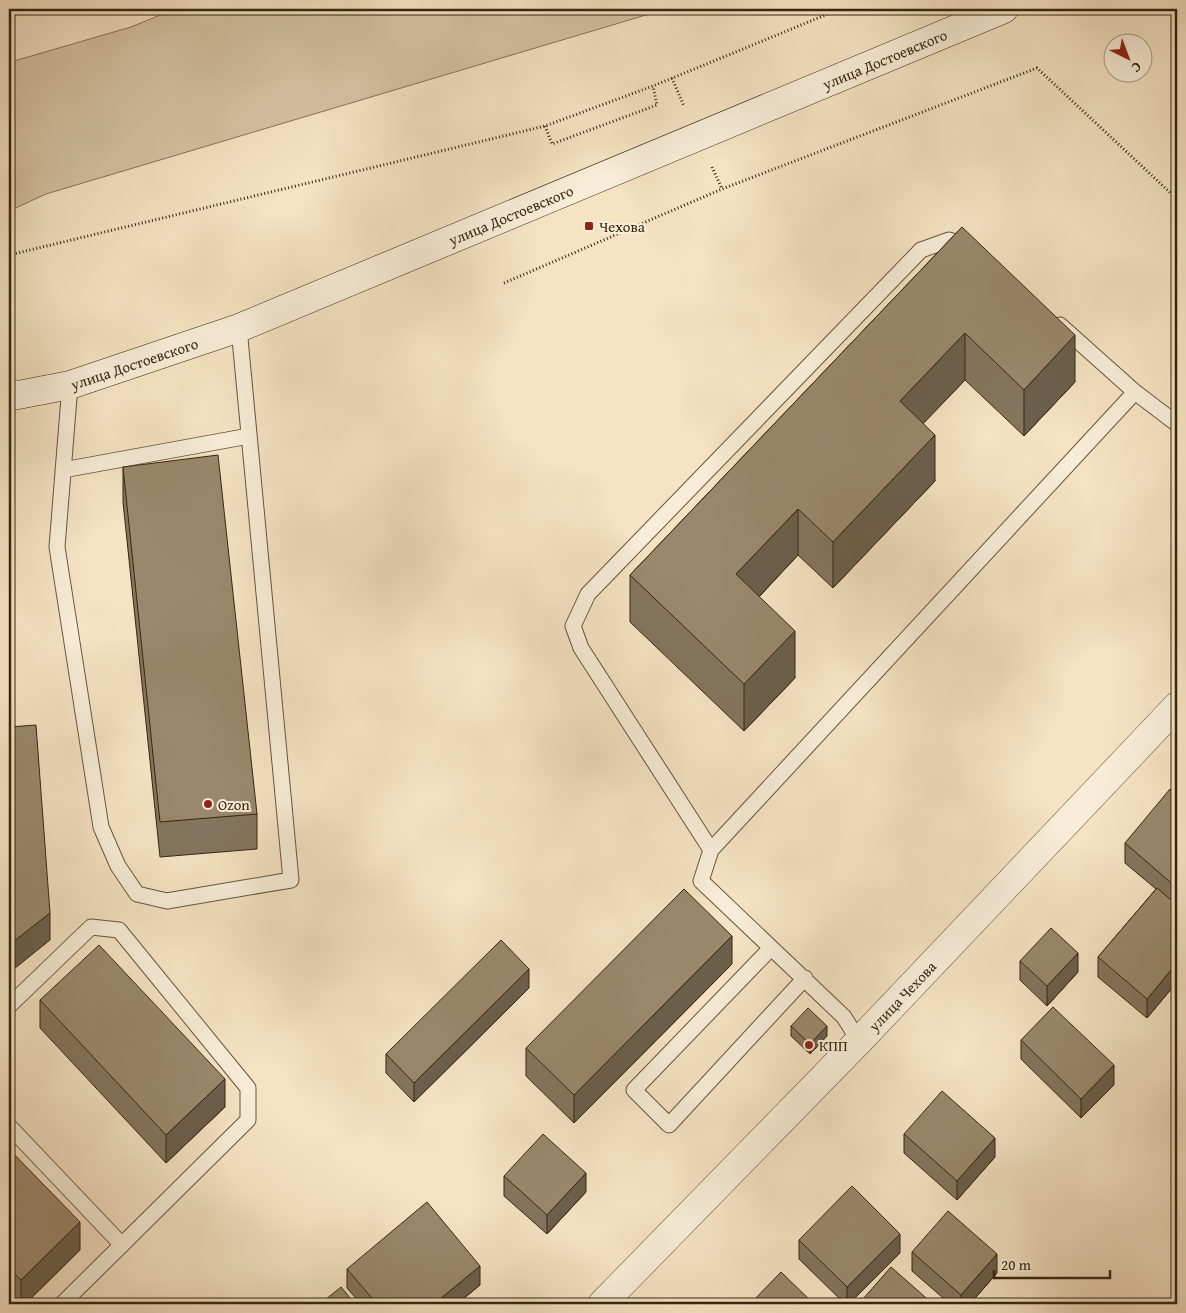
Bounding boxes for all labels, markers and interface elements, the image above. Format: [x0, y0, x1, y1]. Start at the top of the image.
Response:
street label: улица Достоевского [818, 23, 950, 95]
north arrow [1104, 32, 1154, 82]
text: С [1127, 58, 1146, 78]
street label: улица Достоевского [444, 179, 577, 250]
place label: Чехова [599, 216, 646, 237]
marker: Чехова [583, 220, 595, 232]
street label: улица Достоевского [67, 332, 201, 395]
place label: Ozon [218, 794, 250, 815]
marker: Ozon [202, 798, 214, 810]
street label: улица Чехова [863, 955, 941, 1036]
place label: КПП [819, 1035, 848, 1056]
marker: КПП [803, 1039, 815, 1051]
scale bar [994, 1248, 1110, 1280]
text: 20 m [1001, 1254, 1032, 1275]

